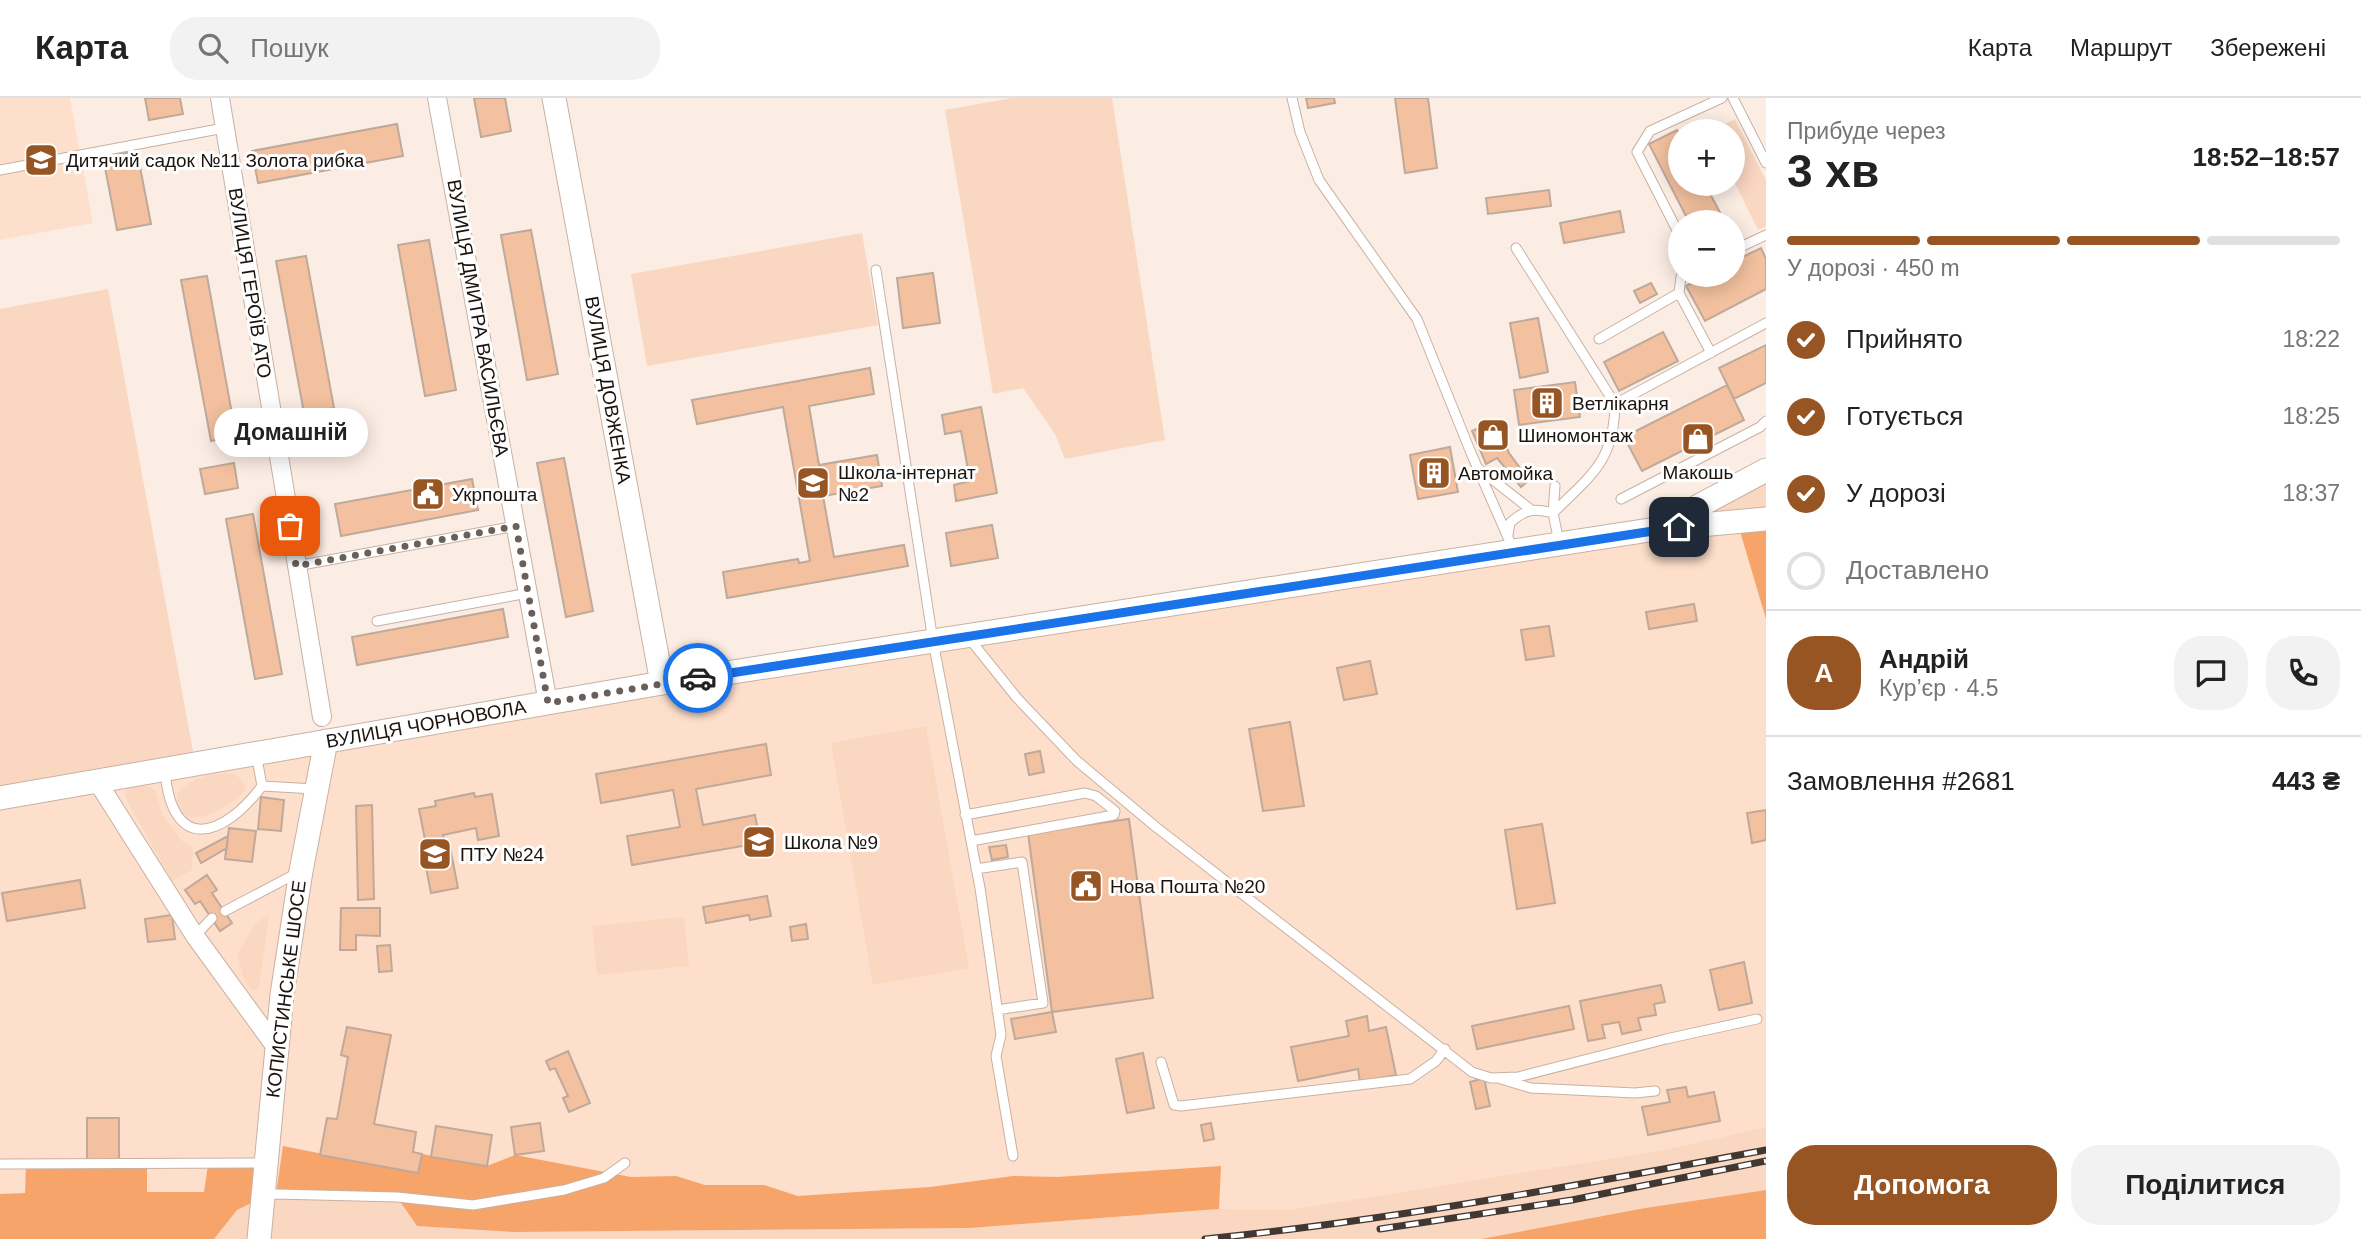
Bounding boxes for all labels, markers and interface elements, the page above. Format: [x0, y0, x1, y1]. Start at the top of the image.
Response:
search box [170, 17, 660, 80]
text: Карта [35, 29, 128, 66]
icon: search [194, 29, 232, 67]
text: Пошук [250, 33, 329, 63]
text: Карта [1968, 34, 2032, 61]
text: Маршрут [2070, 34, 2172, 61]
text: Збережені [2210, 34, 2326, 61]
text: Прибуде через [1787, 118, 1946, 144]
map controls [1668, 119, 1745, 287]
button: + [1668, 119, 1745, 196]
school or university icon: Дитячий садок №11 Золота рибка [22, 141, 60, 179]
text: 18:52–18:57 [2193, 142, 2340, 172]
text: 3 хв [1787, 145, 1879, 197]
place label: Дитячий садок №11 Золота рибка [66, 150, 365, 171]
street label: ВУЛИЦЯ ДМИТРА ВАСИЛЬЄВА [443, 178, 513, 458]
street label: ВУЛИЦЯ ГЕРОЇВ АТО [225, 186, 275, 380]
button: − [1668, 210, 1745, 287]
text: У дорозі · 450 m [1787, 255, 1960, 281]
street label: ВУЛИЦЯ ДОВЖЕНКА [581, 294, 635, 486]
icon: check [1787, 321, 1825, 359]
text: Прийнято [1846, 324, 1963, 354]
text: 18:22 [2282, 326, 2340, 352]
building icon: Ветлікарня [1528, 384, 1566, 422]
place label: Ветлікарня [1572, 393, 1669, 414]
icon: check [1787, 398, 1825, 436]
text: Готується [1846, 401, 1963, 431]
text: 18:25 [2282, 403, 2340, 429]
callout: Домашній [213, 407, 367, 456]
shop icon: Шиномонтаж [1474, 416, 1512, 454]
text: Домашній [234, 419, 348, 445]
shop icon: Макошь [1679, 420, 1717, 458]
place label: Шиномонтаж [1518, 425, 1633, 446]
building icon: Автомойка [1415, 454, 1453, 492]
place label: Школа-інтернат №2 [838, 462, 976, 505]
place label: Макошь [1663, 462, 1734, 483]
place label: Автомойка [1458, 463, 1553, 484]
school or university icon: Школа-інтернат №2 [794, 464, 832, 502]
public building icon: Укрпошта [409, 475, 447, 513]
icon: check [1787, 475, 1825, 513]
text: У дорозі [1846, 478, 1946, 508]
text: 18:37 [2282, 480, 2340, 506]
place label: Укрпошта [452, 484, 538, 505]
pin [260, 496, 320, 556]
pin [1649, 497, 1709, 557]
icon: bag [271, 507, 309, 545]
icon: home [1660, 508, 1698, 546]
text: Доставлено [1846, 555, 1989, 585]
button: chat [2174, 636, 2248, 710]
button: phone [2266, 636, 2340, 710]
courier [663, 643, 733, 713]
text: Андрій [1879, 644, 1969, 674]
text: А [1815, 658, 1833, 688]
icon: car [679, 659, 717, 697]
text: Кур’єр · 4.5 [1879, 675, 1998, 701]
street label: ВУЛИЦЯ ЧОРНОВОЛА [324, 696, 528, 752]
text: Замовлення #2681 [1787, 766, 2015, 796]
text: 443 ₴ [2272, 766, 2340, 796]
school or university icon: Школа №9 [740, 823, 778, 861]
place label: Школа №9 [784, 832, 878, 853]
school or university icon: ПТУ №24 [416, 835, 454, 873]
place label: ПТУ №24 [460, 844, 545, 865]
public building icon: Нова Пошта №20 [1067, 867, 1105, 905]
place label: Нова Пошта №20 [1110, 876, 1265, 897]
street label: КОПИСТИНСЬКЕ ШОСЕ [262, 879, 310, 1099]
button: Допомога [1787, 1145, 2057, 1225]
button: Поділитися [2071, 1145, 2340, 1225]

